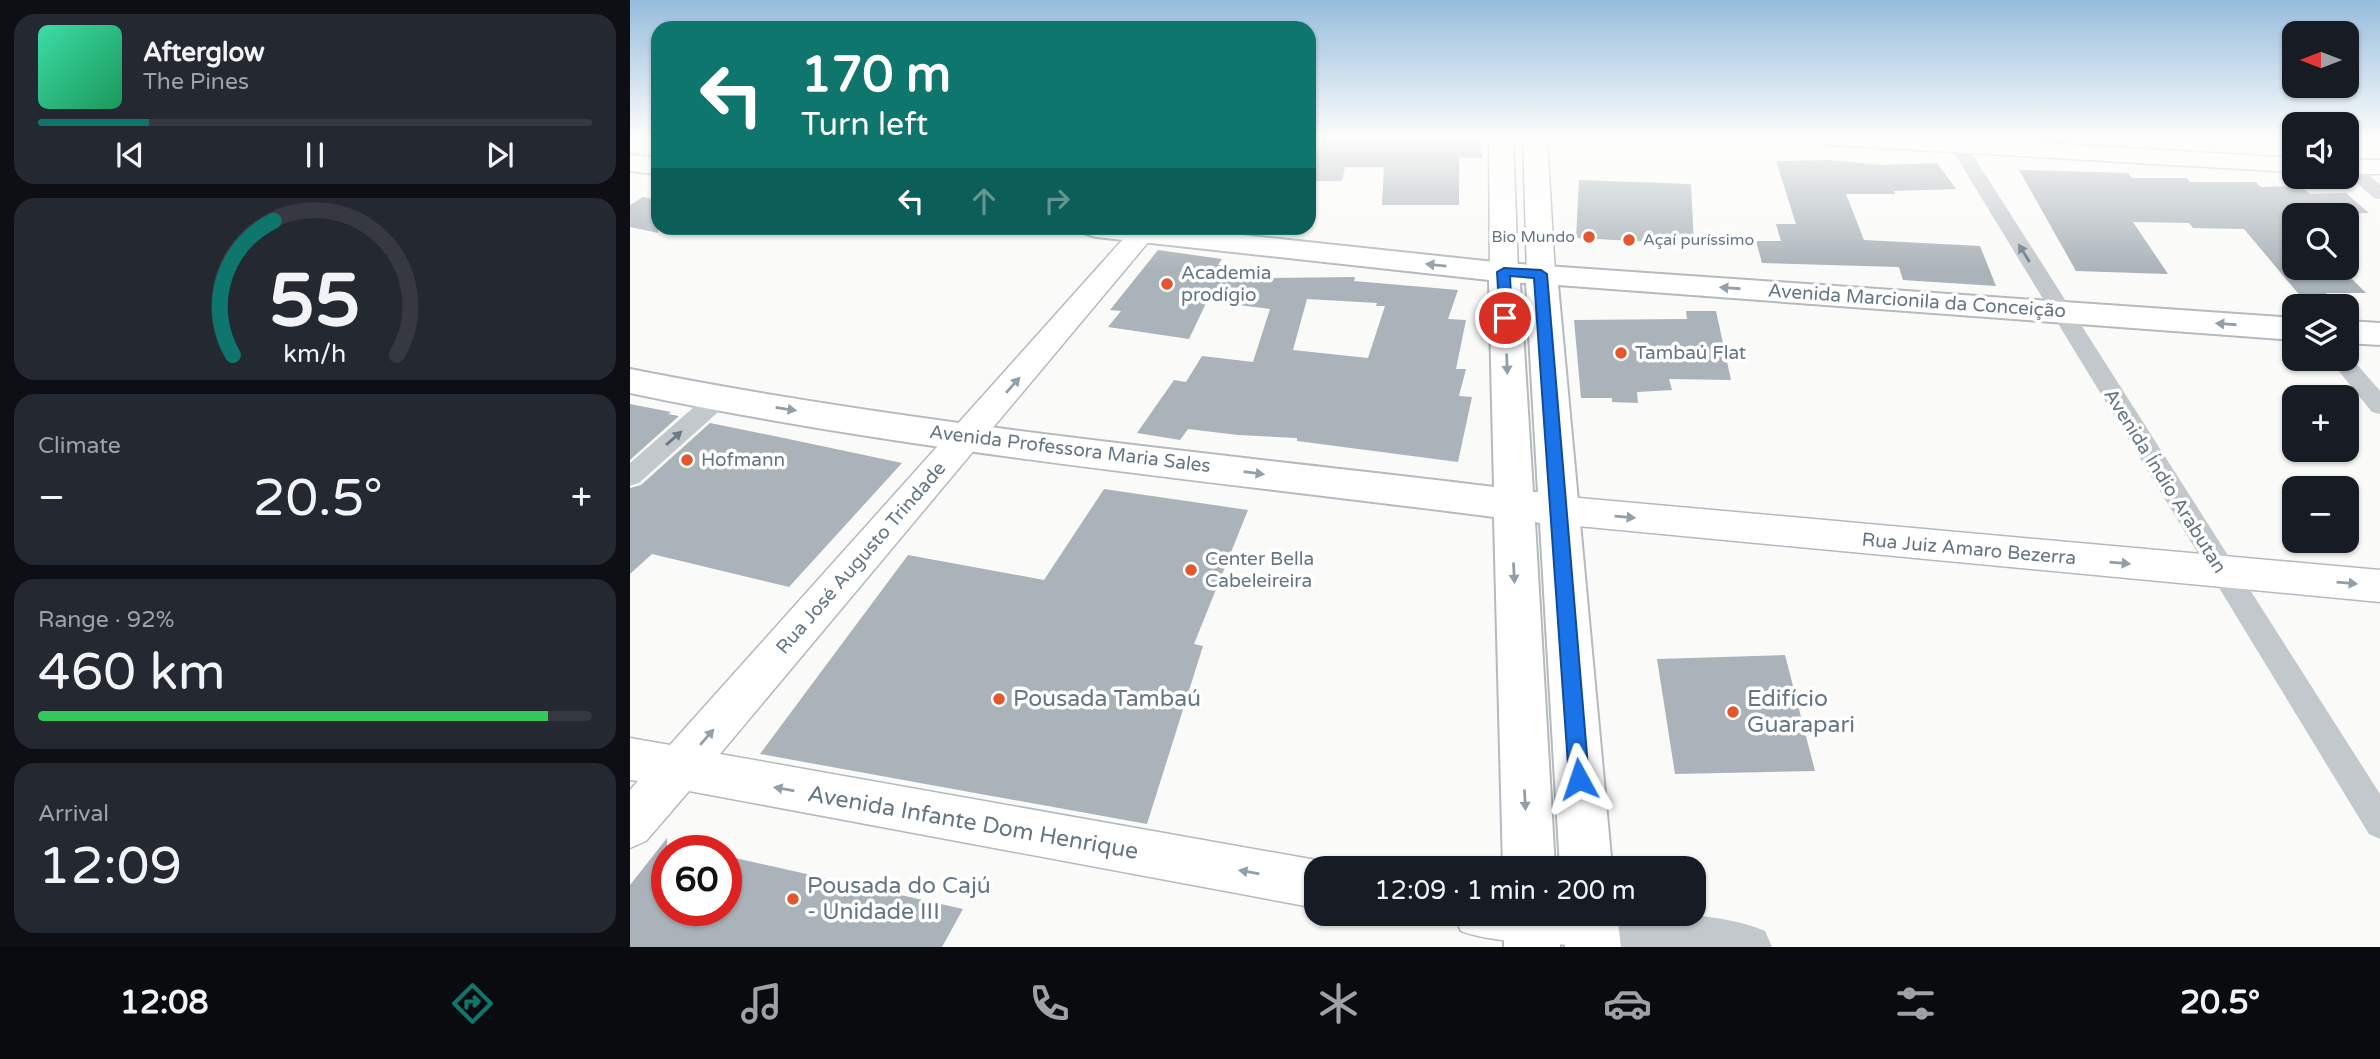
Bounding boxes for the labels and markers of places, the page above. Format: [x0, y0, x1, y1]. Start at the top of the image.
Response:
place label: Bio Mundo [1492, 227, 1575, 247]
marker: Bio Mundo [1581, 229, 1597, 245]
place label: Açaí puríssimo [1643, 230, 1754, 250]
marker: Açaí puríssimo [1621, 232, 1637, 248]
place label: Academia prodígio [1181, 262, 1271, 306]
marker: Academia prodígio [1159, 276, 1175, 292]
pin [1475, 288, 1535, 348]
place label: Tambaú Flat [1635, 342, 1746, 364]
marker: Tambaú Flat [1613, 345, 1629, 361]
place label: Hofmann [701, 449, 785, 471]
marker: Hofmann [679, 452, 695, 468]
place label: Center Bella Cabeleireira [1205, 548, 1314, 592]
marker: Center Bella Cabeleireira [1183, 562, 1199, 578]
place label: Pousada Tambaú [1013, 685, 1201, 713]
place label: Edifício Guarapari [1747, 685, 1855, 739]
marker: Pousada Tambaú [991, 691, 1007, 707]
marker: Edifício Guarapari [1725, 704, 1741, 720]
place label: Pousada do Cajú - Unidade III [807, 872, 991, 926]
marker: Pousada do Cajú - Unidade III [785, 891, 801, 907]

